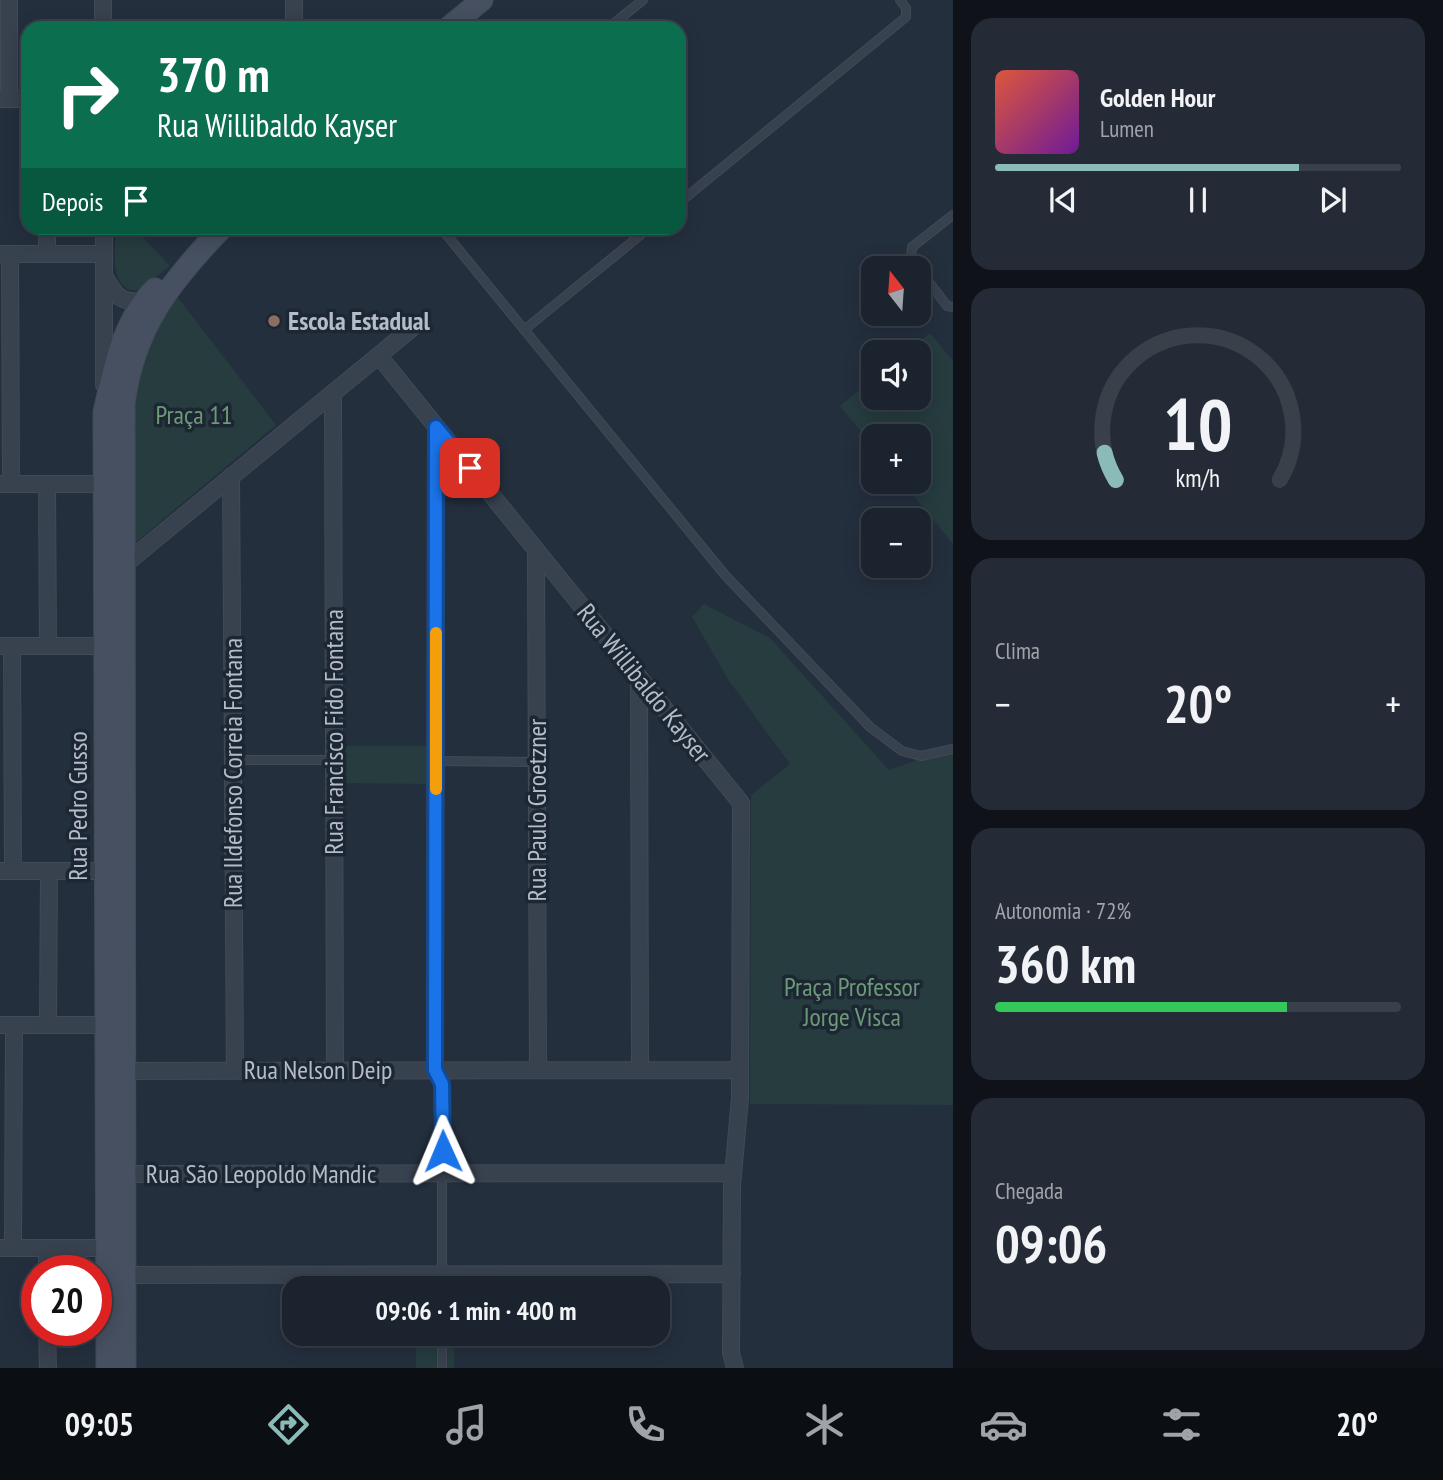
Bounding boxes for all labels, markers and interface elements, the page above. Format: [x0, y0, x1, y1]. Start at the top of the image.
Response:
text: 370 m [157, 42, 270, 106]
icon: right [42, 49, 133, 140]
text: Golden Hour [1100, 81, 1215, 114]
text: Rua Willibaldo Kayser [157, 104, 397, 146]
text: Lumen [1100, 114, 1154, 143]
icon: previous [1044, 181, 1082, 219]
icon: pause [1179, 181, 1217, 219]
icon: next [1314, 181, 1352, 219]
icon: arrive [117, 182, 155, 220]
text: Depois [42, 185, 103, 218]
north arrow [861, 256, 931, 326]
map controls [861, 256, 931, 578]
place label: Escola Estadual [288, 304, 430, 337]
marker: Escola Estadual [266, 313, 282, 329]
button: sound [861, 340, 931, 410]
text: 10 [1163, 376, 1233, 470]
park label: Praça 11 [155, 398, 233, 431]
button: + [861, 424, 931, 494]
pin [440, 438, 500, 498]
icon: arrive [451, 449, 489, 487]
text: km/h [1176, 462, 1220, 494]
button: − [861, 508, 931, 578]
street label: Rua Willibaldo Kayser [570, 597, 719, 769]
street label: Rua Francisco Fido Fontana [317, 609, 350, 855]
text: Clima [995, 636, 1040, 665]
street label: Rua Ildefonso Correia Fontana [216, 638, 249, 908]
text: 20° [1164, 670, 1232, 737]
text: − [995, 679, 1011, 728]
text: + [1385, 679, 1401, 728]
street label: Rua Paulo Groetzner [520, 719, 553, 901]
street label: Rua Pedro Gusso [61, 731, 94, 881]
text: Autonomia · 72% [995, 896, 1131, 925]
text: 360 km [995, 930, 1136, 997]
park label: Praça Professor Jorge Visca [784, 970, 920, 1033]
street label: Rua Nelson Deip [244, 1053, 392, 1086]
position arrow [406, 1114, 480, 1188]
street label: Rua São Leopoldo Mandic [146, 1157, 376, 1190]
text: Chegada [995, 1176, 1063, 1205]
text: 09:06 [995, 1210, 1107, 1277]
speed limit sign: 20 [21, 1255, 112, 1346]
text: 09:06 · 1 min · 400 m [376, 1294, 576, 1327]
icon: directions [264, 1400, 313, 1449]
icon: music [442, 1400, 491, 1449]
icon: phone [621, 1400, 670, 1449]
icon: climate [800, 1400, 849, 1449]
icon: car [979, 1400, 1028, 1449]
icon: filters [1157, 1400, 1206, 1449]
text: 09:05 [65, 1403, 134, 1445]
text: 20° [1336, 1403, 1378, 1445]

